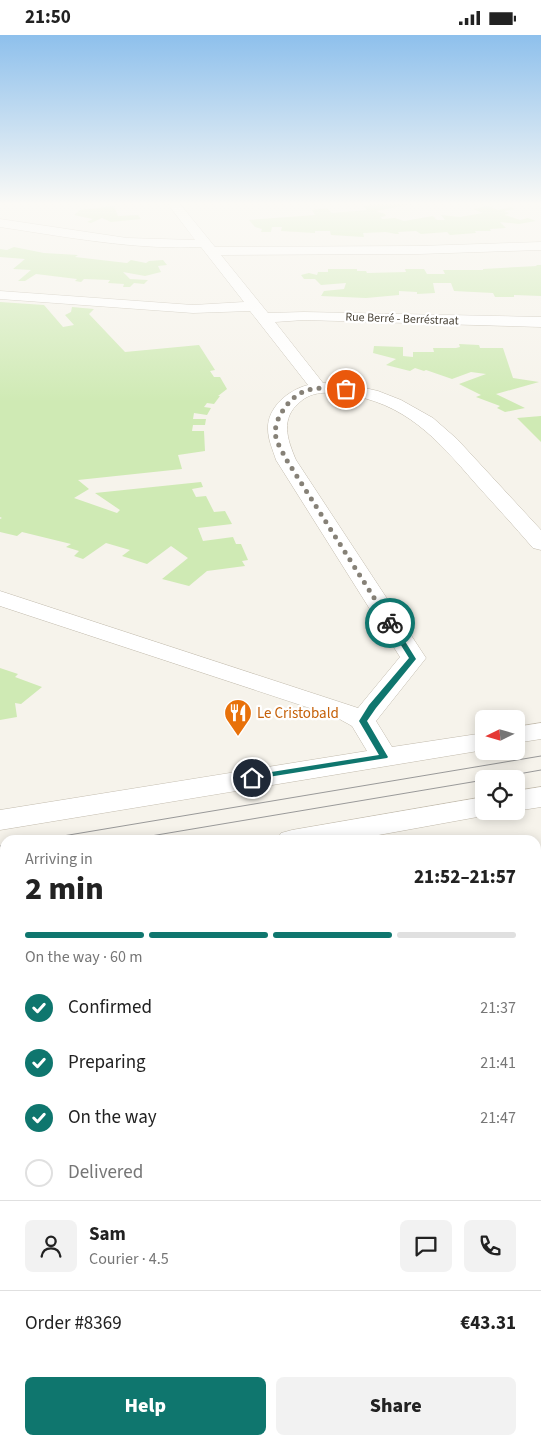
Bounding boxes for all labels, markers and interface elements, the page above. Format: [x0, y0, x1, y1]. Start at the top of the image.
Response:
text: 21:50 [25, 4, 71, 31]
street label: Rue Berré - Berréstraat [345, 309, 459, 329]
pin [325, 368, 367, 410]
icon: bag [332, 375, 360, 403]
courier [365, 598, 415, 648]
icon: bike [376, 609, 404, 637]
restaurant icon: Le Cristobald [223, 698, 253, 737]
place label: Le Cristobald [257, 703, 339, 724]
north arrow [475, 710, 525, 760]
map controls [475, 710, 525, 820]
pin [231, 757, 273, 799]
icon: home [238, 764, 266, 792]
button: locate [475, 770, 525, 820]
text: Arriving in [25, 848, 93, 870]
text: 21:52–21:57 [414, 864, 516, 891]
text: 2 min [25, 866, 104, 912]
text: On the way · 60 m [25, 946, 142, 968]
icon: check [25, 994, 53, 1022]
text: Confirmed [68, 994, 152, 1021]
text: 21:37 [480, 997, 516, 1019]
icon: check [25, 1049, 53, 1077]
text: Preparing [68, 1049, 146, 1076]
text: 21:41 [480, 1052, 516, 1074]
icon: check [25, 1104, 53, 1132]
text: On the way [68, 1104, 157, 1131]
text: 21:47 [480, 1107, 516, 1129]
text: Delivered [68, 1159, 143, 1186]
button: person [25, 1220, 77, 1272]
button: chat [400, 1220, 452, 1272]
button: phone [464, 1220, 516, 1272]
text: Sam [89, 1221, 126, 1248]
text: Courier · 4.5 [89, 1248, 169, 1270]
text: Order #8369 [25, 1310, 122, 1337]
text: €43.31 [460, 1310, 516, 1337]
button: Help [25, 1377, 266, 1435]
button: Share [276, 1377, 516, 1435]

